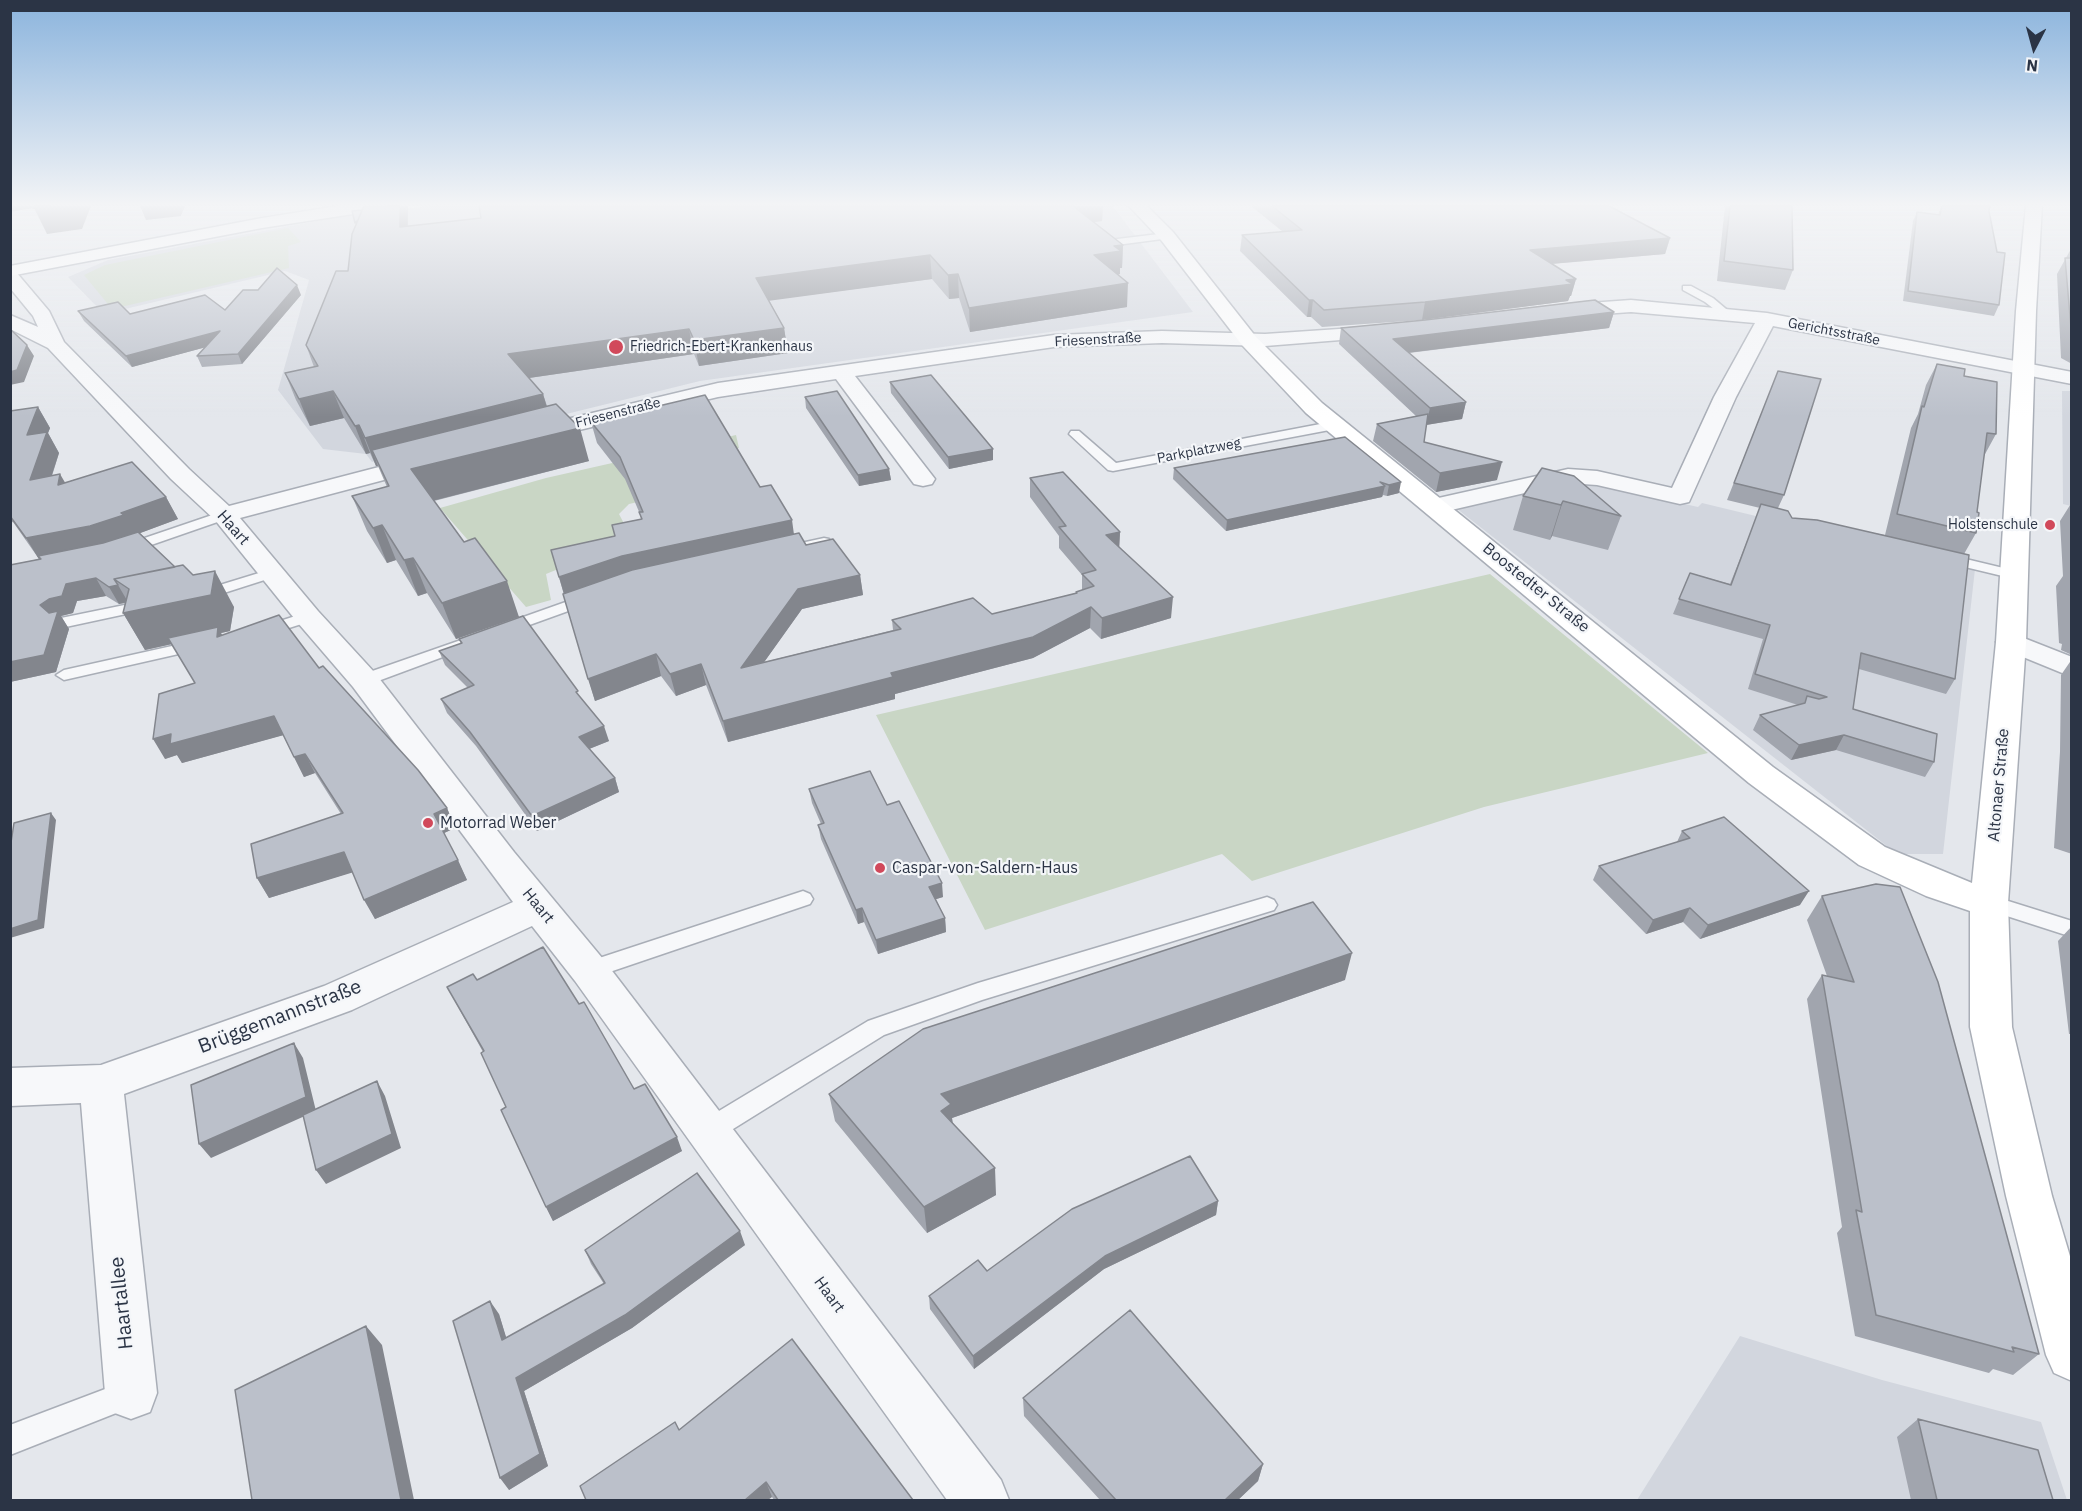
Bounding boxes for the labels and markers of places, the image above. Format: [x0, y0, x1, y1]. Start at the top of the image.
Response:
marker: Friedrich-Ebert-Krankenhaus [607, 338, 625, 356]
place label: Friedrich-Ebert-Krankenhaus [630, 339, 813, 355]
place label: Holstenschule [1948, 517, 2038, 533]
marker: Holstenschule [2043, 518, 2057, 532]
place label: Motorrad Weber [440, 813, 556, 833]
marker: Motorrad Weber [421, 816, 435, 830]
place label: Caspar-von-Saldern-Haus [892, 858, 1078, 878]
marker: Caspar-von-Saldern-Haus [873, 861, 887, 875]

